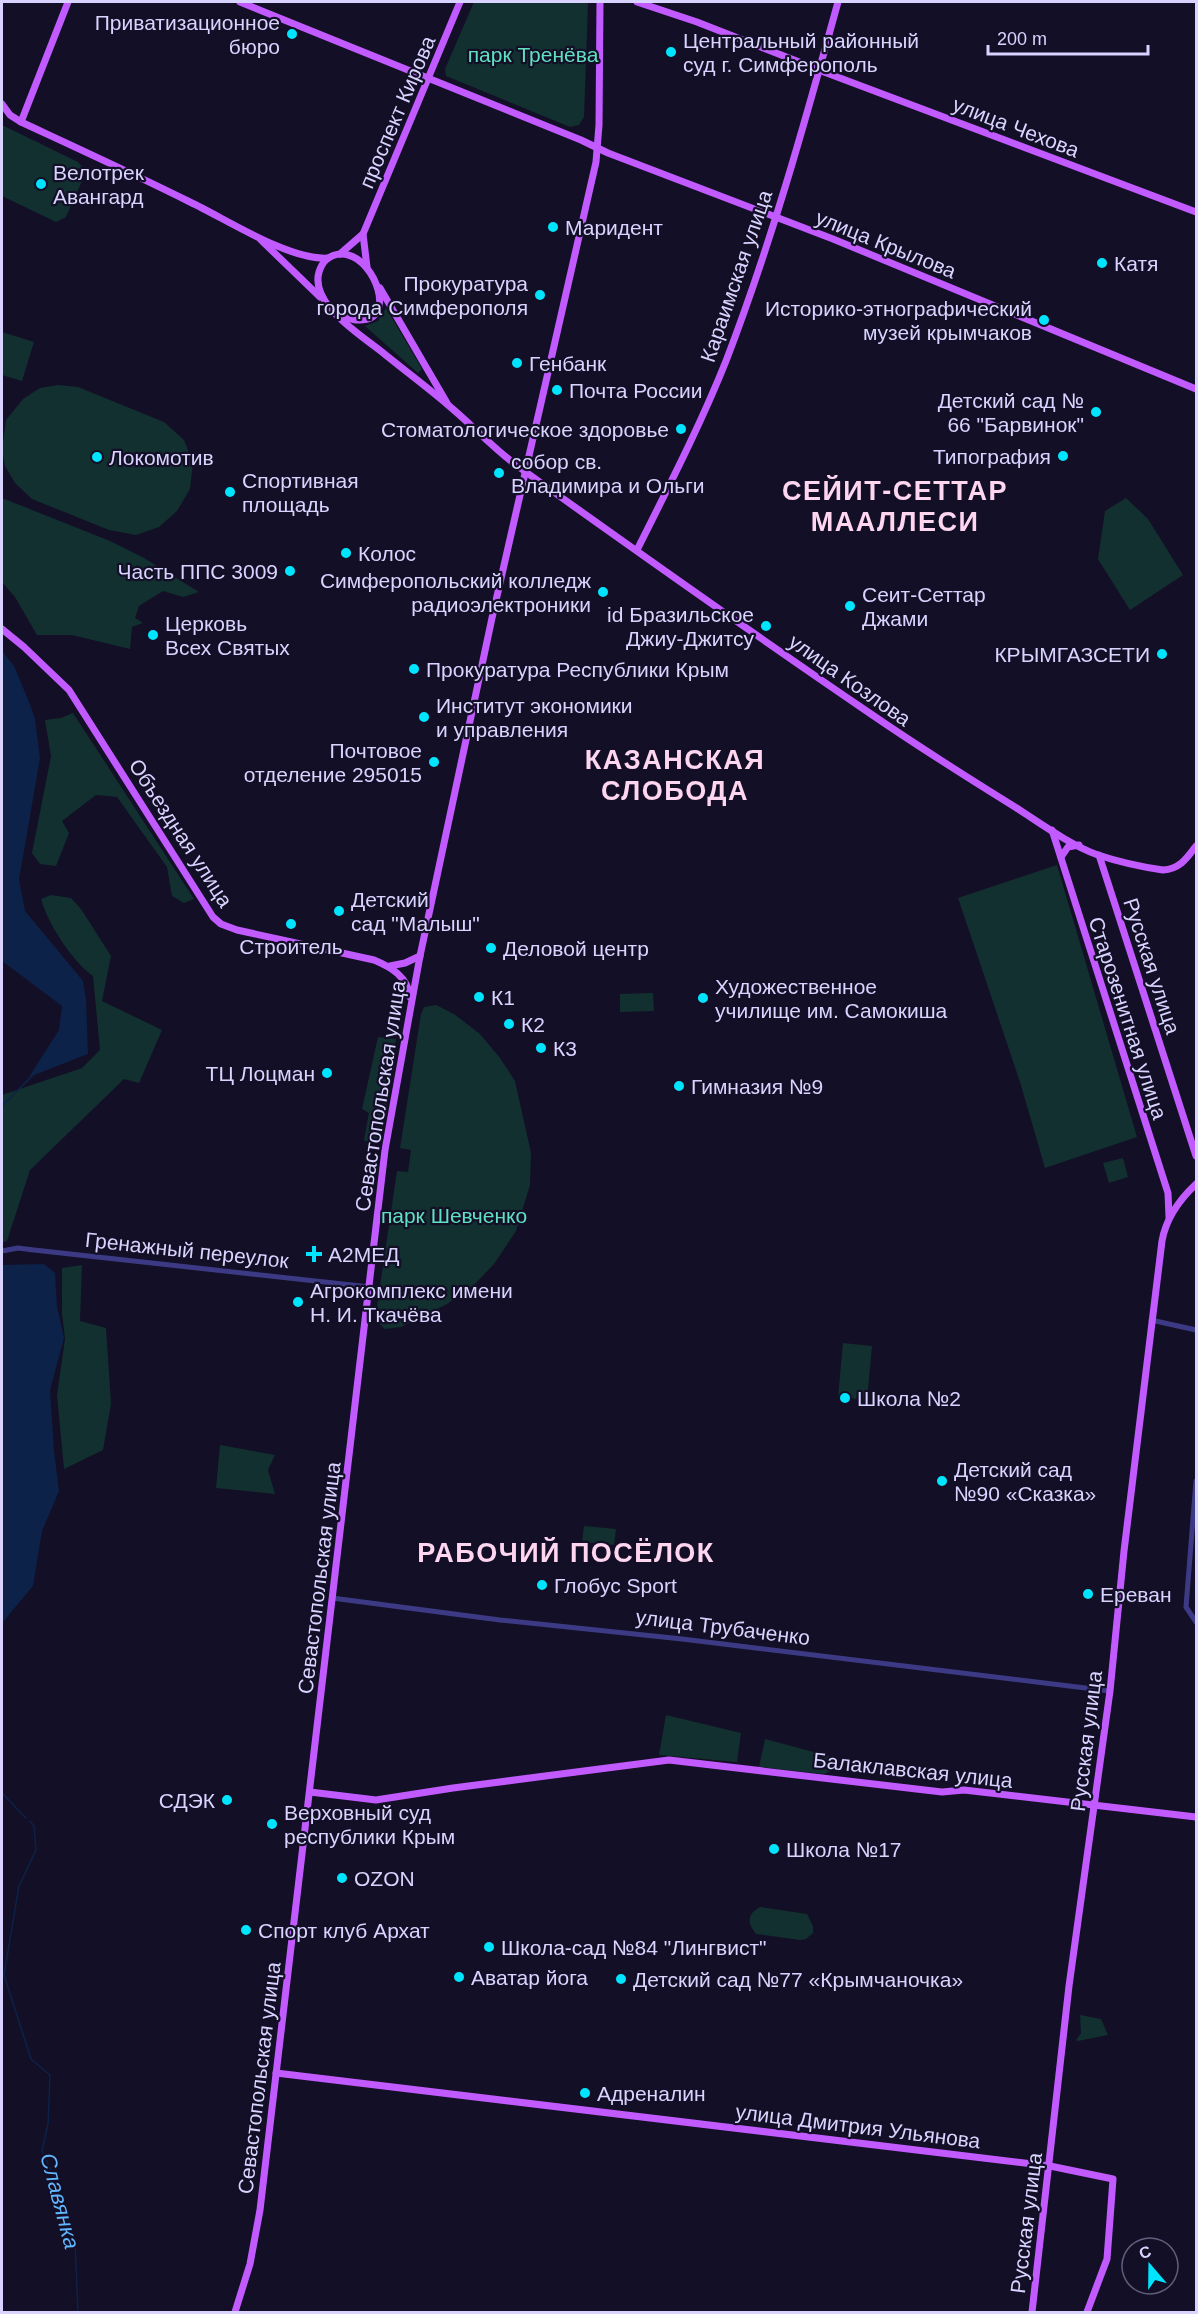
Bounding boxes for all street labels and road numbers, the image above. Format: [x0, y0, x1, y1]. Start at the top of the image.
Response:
street label: проспект Кирова [355, 32, 440, 192]
street label: улица Чехова [950, 92, 1083, 162]
street label: Караимская улица [696, 187, 776, 365]
street label: улица Крылова [812, 205, 960, 283]
street label: улица Козлова [785, 629, 916, 731]
street label: Объездная улица [125, 755, 238, 912]
street label: Русская улица [1119, 895, 1185, 1037]
street label: Старозенитная улица [1084, 914, 1172, 1122]
street label: Севастопольская улица [350, 979, 410, 1213]
street label: Гренажный переулок [84, 1228, 291, 1272]
street label: Севастопольская улица [293, 1460, 345, 1695]
street label: улица Трубаченко [635, 1605, 811, 1649]
street label: Русская улица [1066, 1669, 1106, 1813]
street label: Балаклавская улица [812, 1748, 1014, 1792]
street label: Севастопольская улица [233, 1960, 285, 2195]
street label: улица Дмитрия Ульянова [734, 2100, 982, 2152]
street label: Русская улица [1006, 2151, 1046, 2295]

